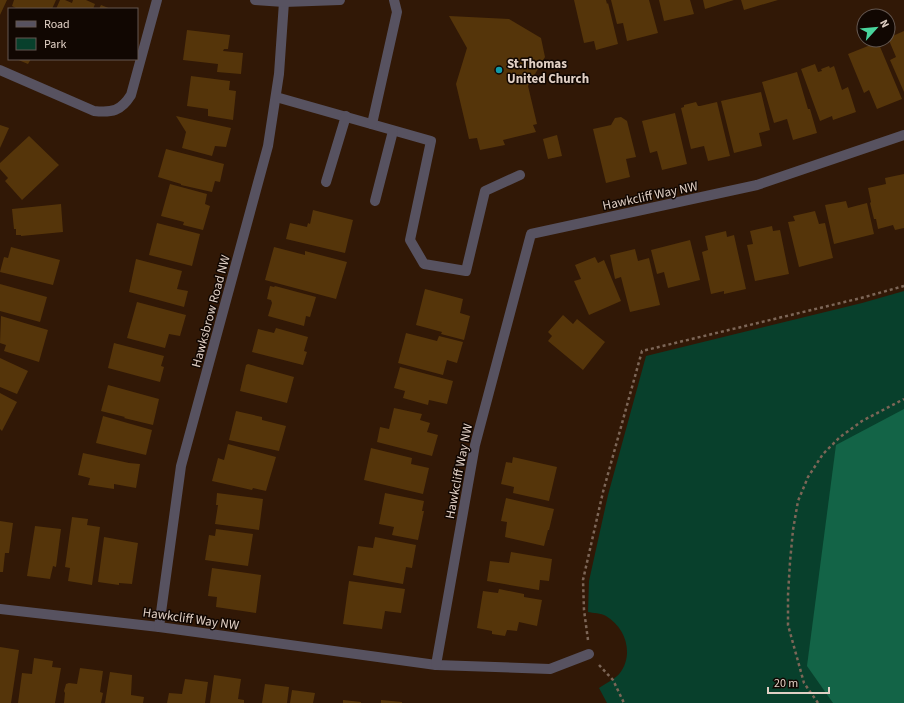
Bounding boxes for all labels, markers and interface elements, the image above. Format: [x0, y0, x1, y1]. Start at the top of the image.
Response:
legend [8, 8, 138, 60]
north arrow [856, 8, 896, 48]
text: Road [44, 16, 70, 33]
text: N [876, 17, 893, 30]
text: Park [44, 36, 66, 53]
place label: St.Thomas United Church [507, 55, 589, 88]
marker: St.Thomas United Church [494, 65, 504, 75]
street label: Hawkcliff Way NW [601, 177, 700, 215]
street label: Hawksbrow Road NW [187, 253, 235, 370]
street label: Hawkcliff Way NW [441, 422, 477, 521]
street label: Hawkcliff Way NW [142, 603, 240, 635]
scale bar [768, 669, 829, 695]
text: 20 m [774, 675, 798, 692]

